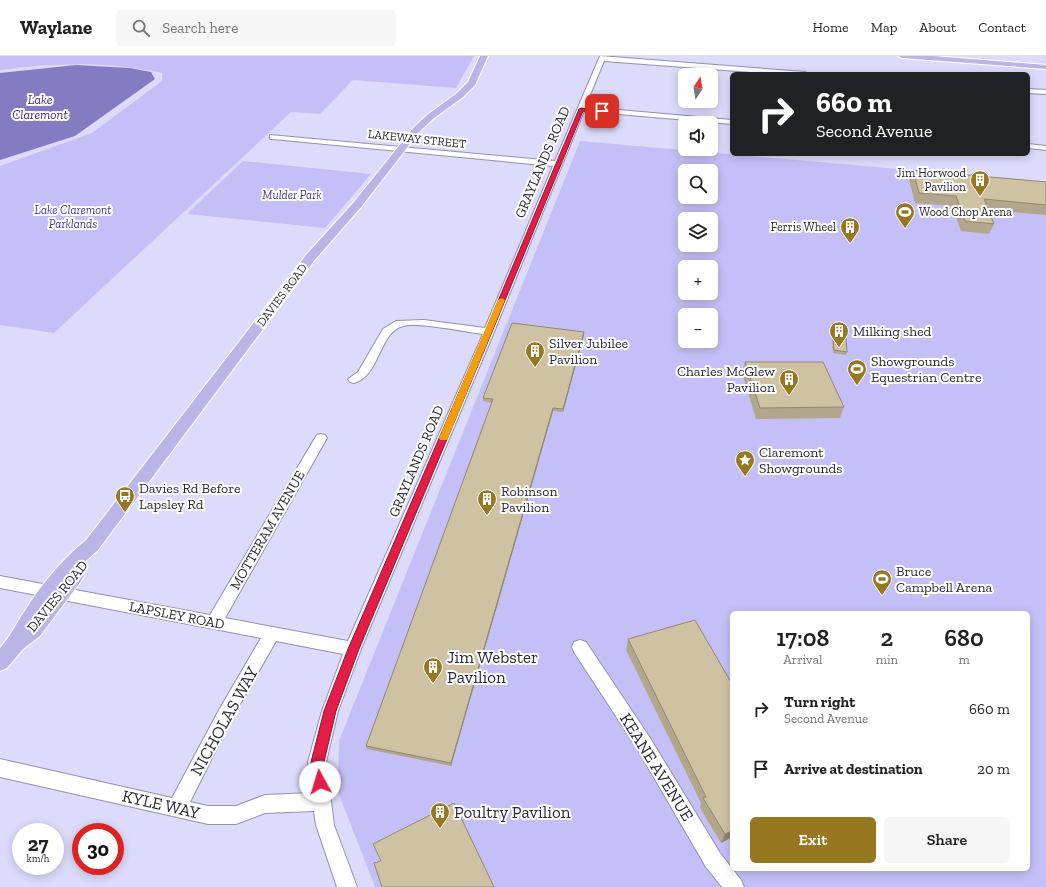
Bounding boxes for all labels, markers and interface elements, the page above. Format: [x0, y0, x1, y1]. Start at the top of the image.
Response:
search box [116, 10, 396, 46]
text: Waylane [20, 16, 92, 39]
icon: search [130, 17, 152, 39]
text: Search here [162, 19, 238, 37]
text: Home [813, 19, 849, 36]
text: Map [871, 19, 897, 36]
text: About [919, 19, 956, 36]
text: Contact [978, 19, 1026, 36]
north arrow [678, 68, 718, 108]
map controls [678, 68, 718, 348]
text: 660 m [816, 86, 892, 119]
icon: right [750, 88, 802, 140]
water label: Lake Claremont [12, 92, 68, 122]
pin [585, 94, 619, 128]
icon: arrive [591, 100, 613, 122]
street label: GRAYLANDS ROAD [511, 104, 574, 221]
button: sound [678, 116, 718, 156]
text: Second Avenue [816, 120, 932, 142]
street label: LAKEWAY STREET [367, 127, 467, 151]
button: search [678, 164, 718, 204]
place label: Jim Horwood Pavilion [896, 166, 966, 194]
building icon: Jim Horwood Pavilion [969, 169, 991, 197]
park label: Mulder Park [262, 188, 322, 202]
sports icon: Wood Chop Arena [894, 201, 916, 229]
park label: Lake Claremont Parklands [35, 203, 111, 231]
place label: Wood Chop Arena [919, 205, 1012, 219]
button: layers [678, 212, 718, 252]
building icon: Ferris Wheel [839, 216, 861, 244]
place label: Ferris Wheel [770, 220, 836, 234]
button: + [678, 260, 718, 300]
street label: DAVIES ROAD [254, 261, 310, 329]
button: − [678, 308, 718, 348]
building icon: Milking shed [828, 320, 850, 348]
place label: Milking shed [853, 323, 932, 340]
place label: Silver Jubilee Pavilion [549, 335, 629, 368]
building icon: Silver Jubilee Pavilion [524, 340, 546, 368]
place label: Showgrounds Equestrian Centre [871, 353, 982, 386]
sports icon: Showgrounds Equestrian Centre [846, 358, 868, 386]
place label: Charles McGlew Pavilion [677, 363, 775, 396]
building icon: Charles McGlew Pavilion [778, 368, 800, 396]
street label: GRAYLANDS ROAD [385, 403, 448, 520]
place label: Claremont Showgrounds [759, 444, 842, 477]
place icon: Claremont Showgrounds [734, 449, 756, 477]
street label: MOTTERAM AVENUE [226, 468, 308, 593]
place label: Davies Rd Before Lapsley Rd [139, 480, 241, 513]
place label: Robinson Pavilion [501, 483, 557, 516]
bus stop icon: Davies Rd Before Lapsley Rd [114, 485, 136, 513]
building icon: Robinson Pavilion [476, 488, 498, 516]
street label: DAVIES ROAD [23, 557, 92, 636]
place label: Bruce Campbell Arena [896, 563, 992, 596]
sports icon: Bruce Campbell Arena [871, 568, 893, 596]
street label: LAPSLEY ROAD [128, 598, 226, 633]
text: 17:08 [776, 623, 829, 652]
text: 2 [880, 623, 893, 652]
text: 680 [944, 623, 984, 652]
place label: Jim Webster Pavilion [447, 647, 538, 687]
text: Arrival [783, 652, 822, 667]
text: min [876, 652, 898, 667]
text: m [958, 652, 970, 667]
building icon: Jim Webster Pavilion [422, 656, 444, 684]
street label: NICHOLAS WAY [186, 663, 262, 779]
text: Turn right [784, 693, 855, 711]
icon: right [750, 698, 772, 720]
text: 660 m [969, 700, 1010, 718]
street label: KEANE AVENUE [616, 709, 698, 825]
text: Second Avenue [784, 711, 868, 726]
icon: arrive [750, 758, 772, 780]
text: Arrive at destination [784, 760, 923, 778]
text: 20 m [977, 760, 1010, 778]
position arrow [299, 761, 341, 803]
street label: KYLE WAY [120, 785, 202, 823]
building icon: Poultry Pavilion [429, 801, 451, 829]
place label: Poultry Pavilion [454, 802, 571, 822]
button: Exit [750, 817, 876, 863]
button: Share [884, 817, 1010, 863]
speed limit sign: 30 [72, 823, 124, 875]
text: 27 [28, 832, 48, 856]
text: km/h [27, 853, 49, 865]

